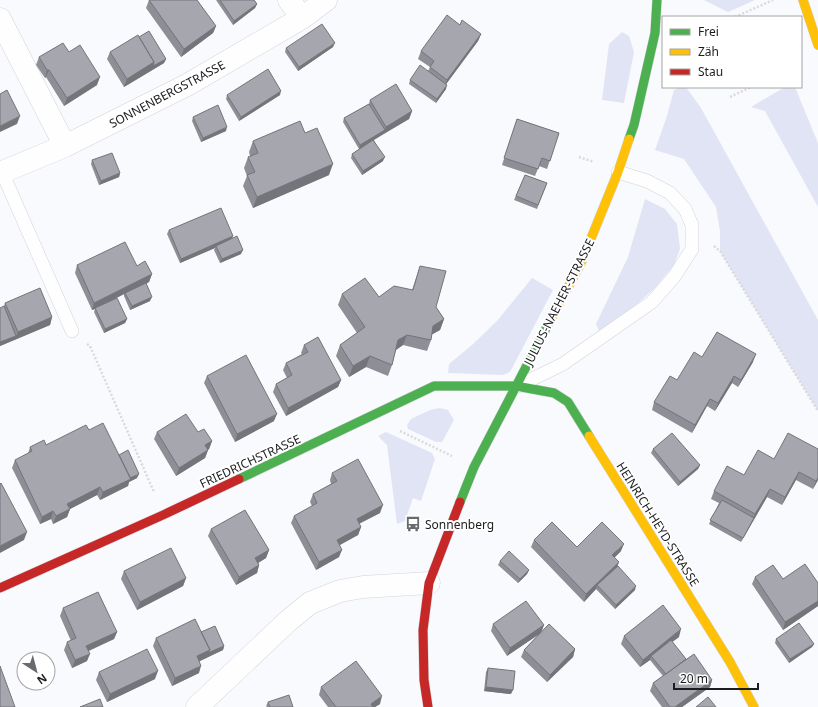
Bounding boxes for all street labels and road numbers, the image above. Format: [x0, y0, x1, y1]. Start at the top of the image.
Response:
street label: SONNENBERGSTRASSE [106, 56, 228, 132]
street label: JULIUS-NAEHER-STRASSE [519, 236, 598, 369]
street label: FRIEDRICHSTRASSE [197, 430, 303, 492]
street label: HEINRICH-HEYD-STRASSE [613, 458, 703, 590]

